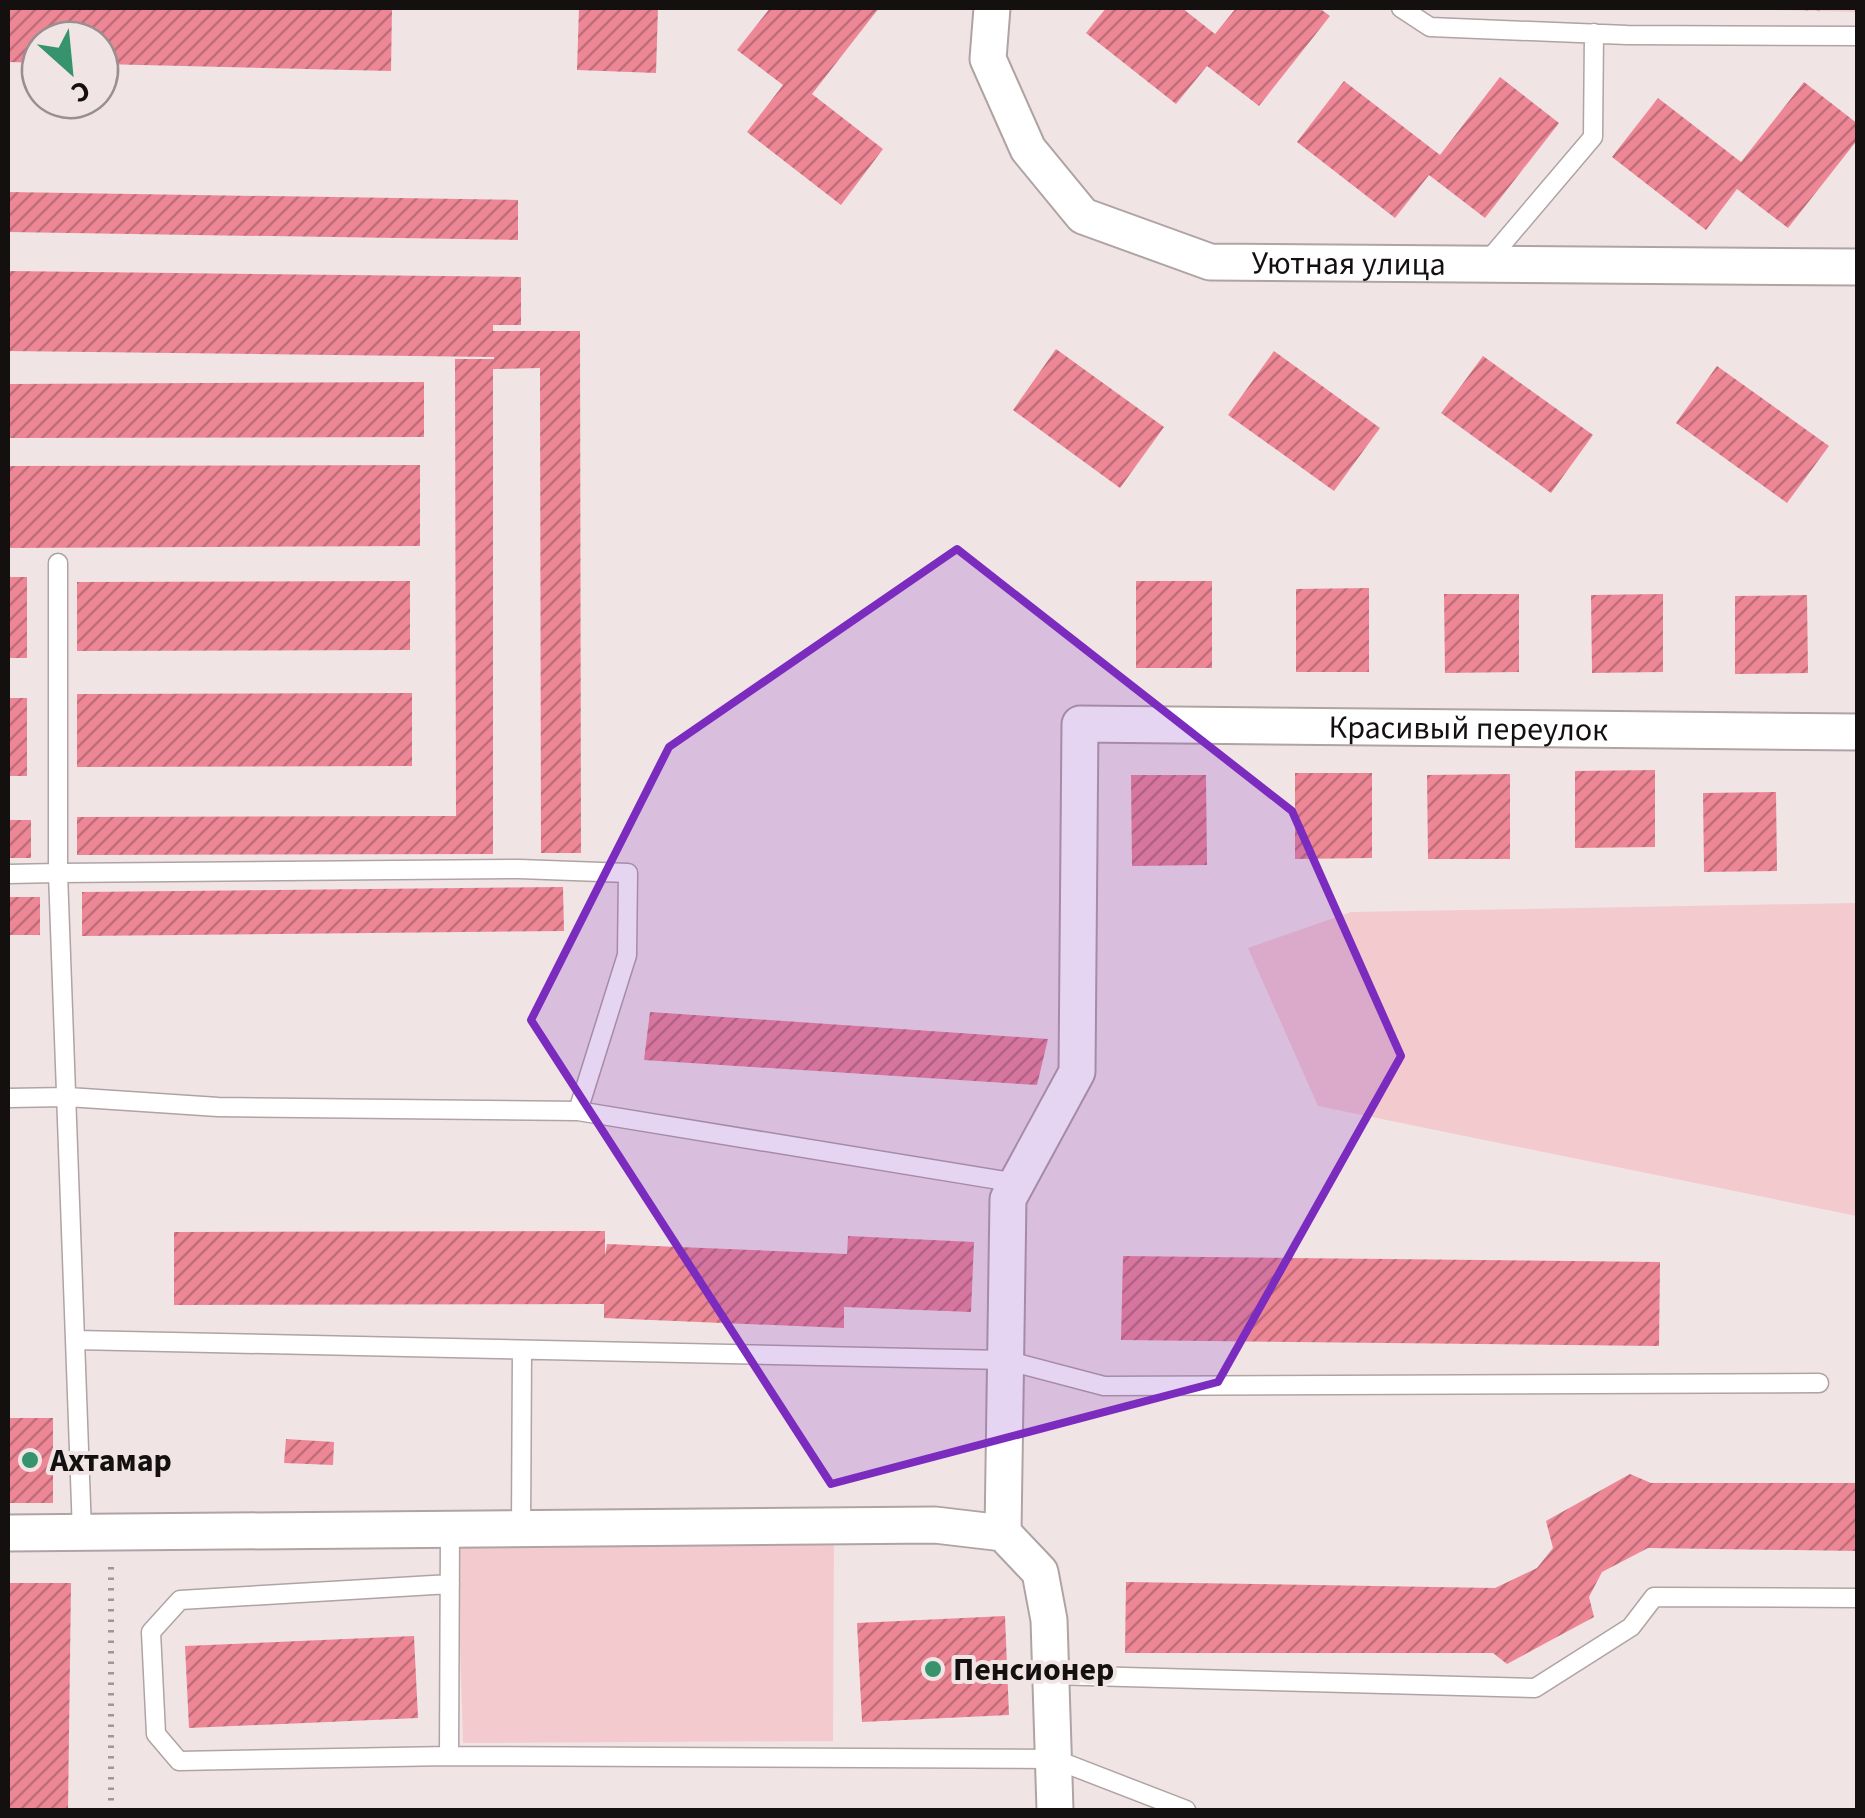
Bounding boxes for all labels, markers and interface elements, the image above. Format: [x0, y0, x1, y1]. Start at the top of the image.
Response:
north arrow [20, 20, 120, 120]
text: С [65, 70, 97, 113]
street label: Уютная улица [1251, 240, 1446, 288]
street label: Красивый переулок [1328, 705, 1608, 753]
place label: Ахтамар [49, 1438, 172, 1484]
marker: Ахтамар [19, 1449, 41, 1471]
place label: Пенсионер [953, 1647, 1114, 1693]
marker: Пенсионер [922, 1658, 944, 1680]

